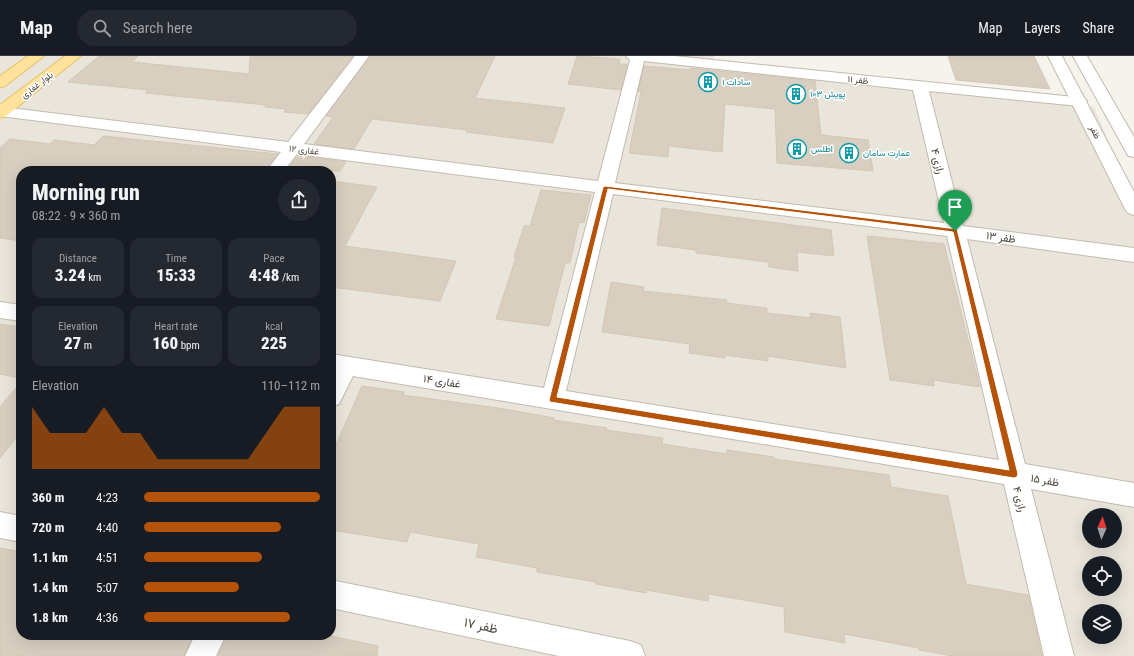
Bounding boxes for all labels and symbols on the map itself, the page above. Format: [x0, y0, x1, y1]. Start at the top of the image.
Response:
street label: بلوار غفاری [19, 69, 56, 101]
building icon: سادات ۱ [697, 71, 719, 93]
street label: ظفر ۱۱ [847, 74, 869, 87]
place label: سادات ۱ [722, 77, 750, 87]
building icon: پویش ۱۰۳ [785, 83, 807, 105]
place label: پویش ۱۰۳ [810, 89, 846, 100]
street label: ظفر [1086, 123, 1103, 141]
building icon: اطلس [786, 138, 808, 160]
building icon: عمارت سامان [838, 142, 860, 164]
street label: غفاری ۱۲ [288, 143, 320, 158]
place label: اطلس [811, 144, 833, 154]
street label: رازی ۴ [928, 147, 947, 175]
place label: عمارت سامان [863, 148, 911, 159]
pin [938, 190, 972, 231]
street label: ظفر ۱۳ [985, 229, 1017, 246]
street label: غفاری ۱۴ [422, 372, 462, 391]
street label: ظفر ۱۵ [1029, 472, 1060, 489]
street label: رازی ۴ [1010, 485, 1029, 513]
north arrow [1082, 508, 1122, 548]
street label: ظفر ۱۷ [462, 615, 499, 637]

